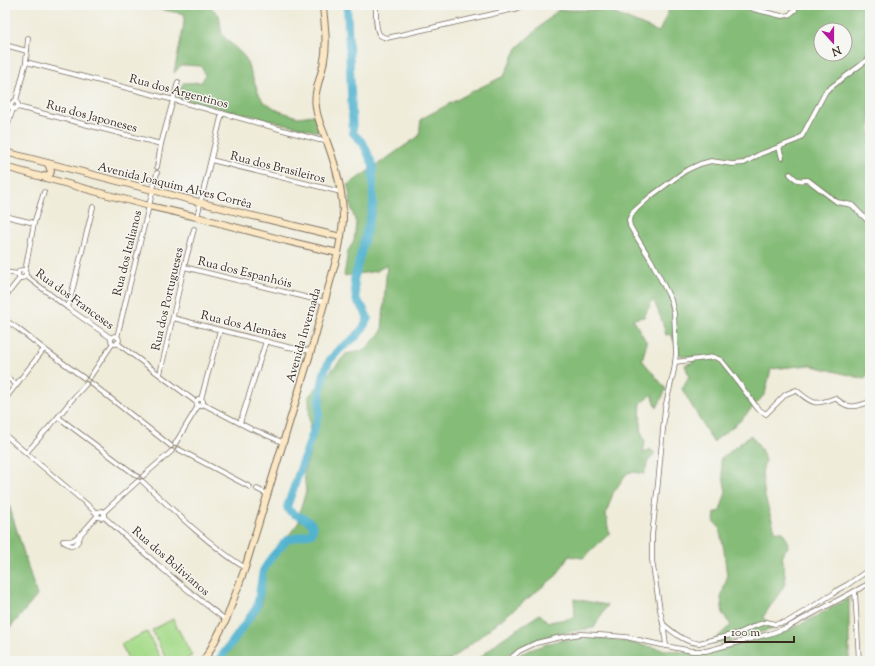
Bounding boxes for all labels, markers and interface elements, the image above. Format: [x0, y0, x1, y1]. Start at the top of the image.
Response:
north arrow [813, 22, 853, 62]
text: N [829, 41, 844, 60]
street label: Rua dos Argentinos [127, 70, 231, 114]
street label: Rua dos Japoneses [44, 96, 139, 138]
street label: Rua dos Brasileiros [228, 147, 327, 189]
street label: Avenida Joaquim Alves Corrêa [96, 158, 254, 214]
street label: Rua dos Italianos [109, 208, 147, 298]
street label: Rua dos Portugueses [147, 246, 189, 353]
street label: Rua dos Espanhóis [196, 253, 294, 293]
street label: Rua dos Franceses [31, 265, 118, 335]
street label: Avenida Invernada [282, 286, 326, 385]
street label: Rua dos Alemães [199, 307, 289, 345]
street label: Rua dos Bolivianos [127, 523, 213, 601]
scale bar [725, 618, 794, 644]
text: 100 m [731, 624, 760, 642]

